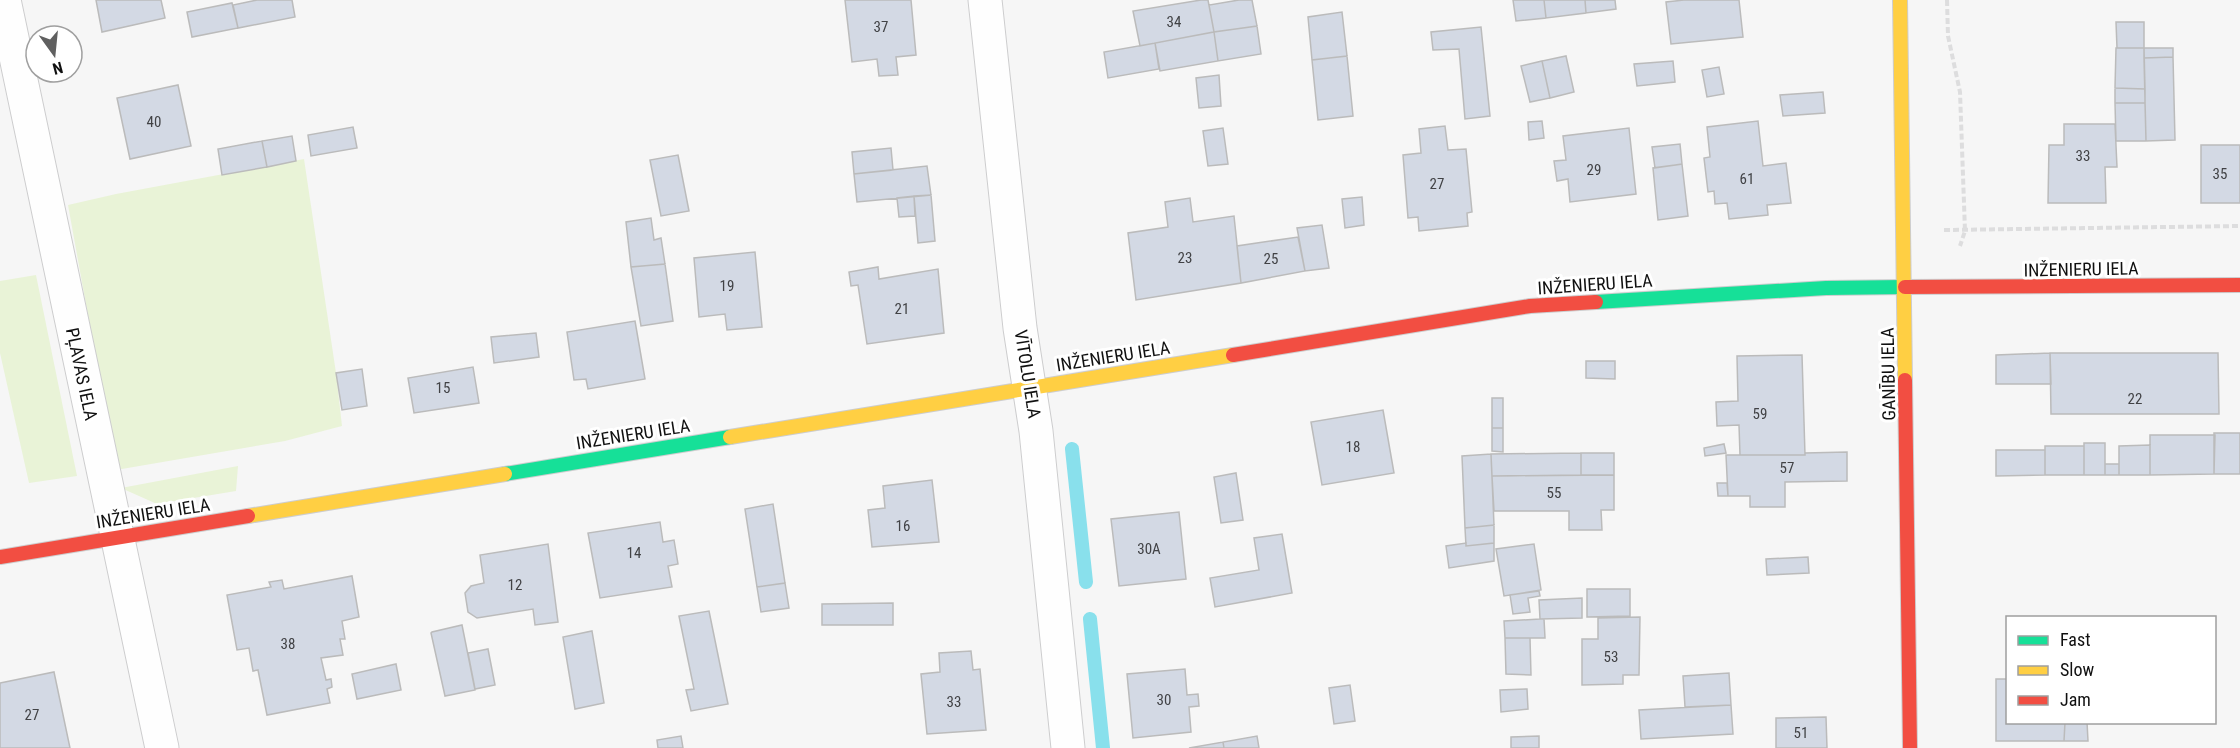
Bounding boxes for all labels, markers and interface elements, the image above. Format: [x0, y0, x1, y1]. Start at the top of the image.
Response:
house number: 34 [1167, 13, 1181, 31]
house number: 37 [874, 18, 888, 36]
north arrow [24, 24, 84, 84]
text: N [51, 58, 65, 78]
house number: 40 [147, 113, 161, 131]
house number: 33 [2076, 147, 2090, 165]
house number: 29 [1587, 161, 1601, 179]
house number: 35 [2213, 165, 2227, 183]
house number: 61 [1740, 170, 1754, 188]
house number: 27 [1430, 175, 1444, 193]
house number: 23 [1178, 249, 1192, 267]
house number: 25 [1264, 250, 1278, 268]
street label: INŽENIERU IELA [2023, 257, 2139, 281]
street label: INŽENIERU IELA [1537, 269, 1654, 298]
house number: 19 [720, 277, 734, 295]
house number: 21 [895, 300, 909, 318]
street label: PĻAVAS IELA [61, 326, 102, 423]
street label: GANĪBU IELA [1877, 327, 1899, 421]
street label: VĪTOLU IELA [1011, 328, 1045, 420]
street label: INŽENIERU IELA [1055, 337, 1172, 375]
house number: 15 [436, 379, 450, 397]
house number: 22 [2128, 390, 2142, 408]
house number: 59 [1753, 405, 1767, 423]
street label: INŽENIERU IELA [575, 415, 692, 453]
house number: 18 [1346, 438, 1360, 456]
house number: 57 [1780, 459, 1794, 477]
house number: 55 [1547, 484, 1561, 502]
street label: INŽENIERU IELA [95, 494, 212, 532]
house number: 16 [896, 517, 910, 535]
house number: 30A [1137, 540, 1161, 558]
house number: 14 [627, 544, 641, 562]
house number: 12 [508, 576, 522, 594]
legend [2006, 616, 2216, 724]
text: Fast [2060, 629, 2091, 650]
house number: 38 [281, 635, 295, 653]
house number: 53 [1604, 648, 1618, 666]
text: Slow [2060, 659, 2095, 680]
text: Jam [2060, 689, 2091, 710]
house number: 30 [1157, 691, 1171, 709]
house number: 33 [947, 693, 961, 711]
house number: 27 [25, 706, 39, 724]
house number: 51 [1794, 724, 1808, 742]

